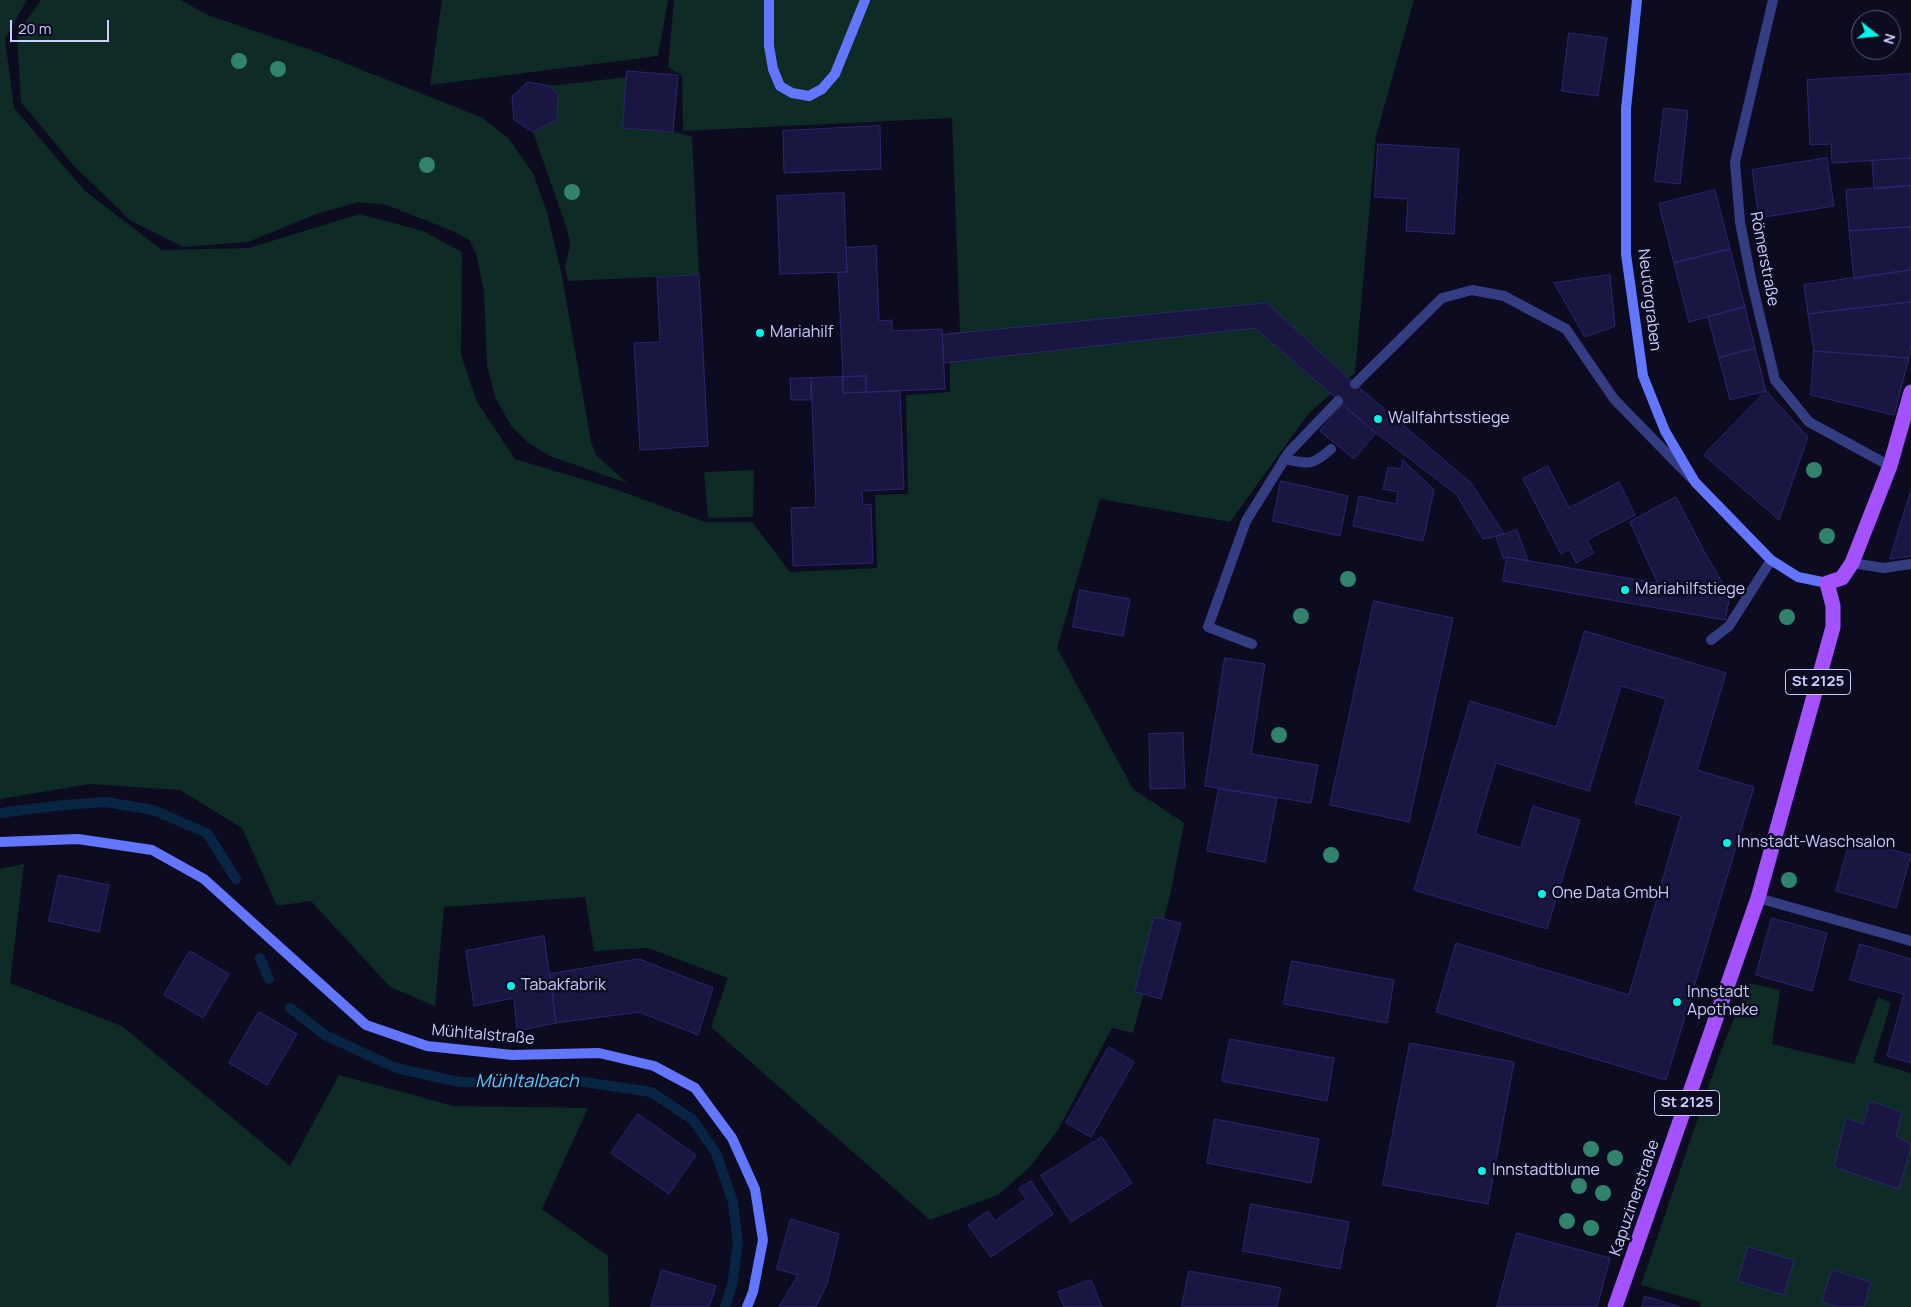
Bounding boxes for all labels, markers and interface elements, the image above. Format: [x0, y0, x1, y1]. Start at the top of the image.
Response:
scale bar [12, 10, 111, 42]
north arrow [1851, 10, 1901, 60]
text: 20 m [18, 18, 51, 39]
text: N [1879, 32, 1900, 46]
street label: Römerstraße [1745, 210, 1783, 308]
street label: Neutorgraben [1633, 248, 1665, 352]
place label: Mariahilf [770, 323, 833, 343]
marker: Mariahilf [754, 327, 766, 339]
place label: Wallfahrtsstiege [1388, 409, 1510, 429]
marker: Wallfahrtsstiege [1372, 413, 1384, 425]
place label: Mariahilfstiege [1635, 580, 1745, 600]
marker: Mariahilfstiege [1619, 584, 1631, 596]
road number: St 2125 [1786, 670, 1850, 694]
place label: Innstadt-Waschsalon [1737, 833, 1895, 853]
marker: Innstadt-Waschsalon [1721, 837, 1733, 849]
place label: One Data GmbH [1552, 884, 1669, 904]
marker: One Data GmbH [1536, 888, 1548, 900]
place label: Tabakfabrik [521, 976, 606, 996]
marker: Tabakfabrik [505, 980, 517, 992]
place label: Innstadt Apotheke [1687, 983, 1758, 1021]
marker: Innstadt Apotheke [1671, 996, 1683, 1008]
street label: Mühltalstraße [431, 1021, 535, 1049]
water label: Mühltalbach [475, 1071, 579, 1093]
road number: St 2125 [1654, 1090, 1720, 1116]
street label: Kapuzinerstraße [1606, 1137, 1664, 1259]
place label: Innstadtblume [1492, 1161, 1600, 1181]
marker: Innstadtblume [1476, 1165, 1488, 1177]

